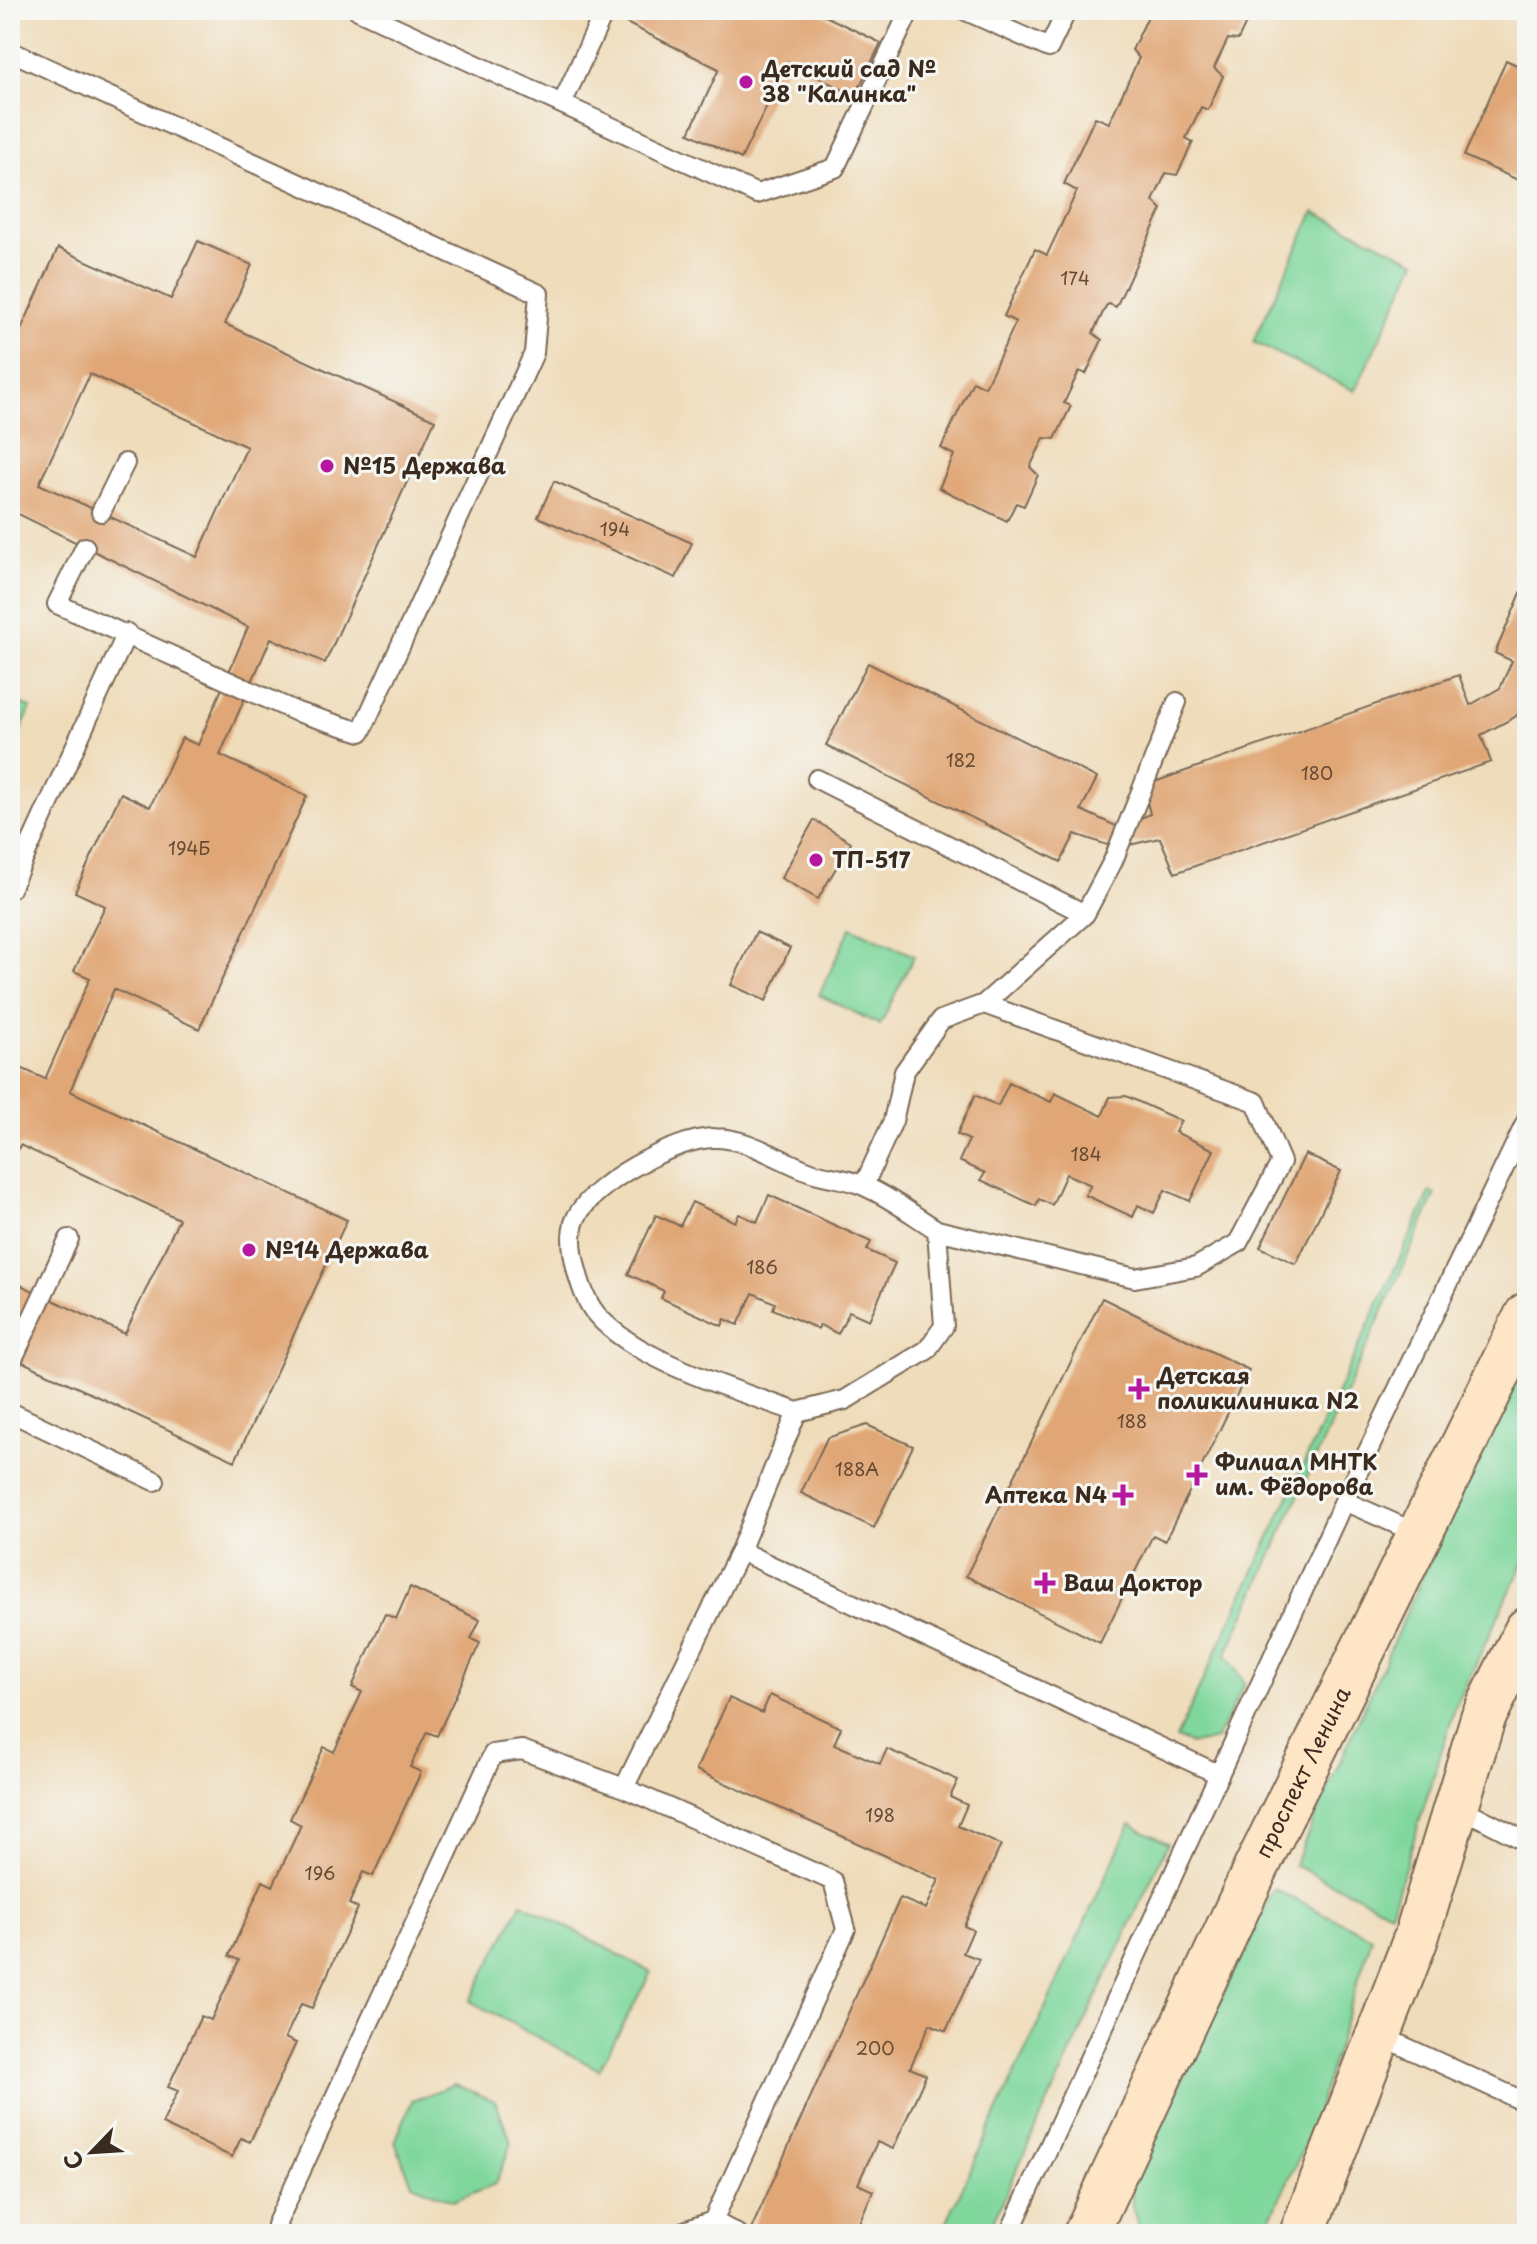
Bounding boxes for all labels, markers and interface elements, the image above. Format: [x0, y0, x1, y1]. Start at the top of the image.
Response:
place label: Детский сад № 38 "Калинка" [761, 51, 936, 109]
marker: Детский сад № 38 "Калинка" [737, 73, 755, 91]
house number: 174 [1060, 264, 1090, 291]
place label: №15 Держава [343, 448, 507, 481]
marker: №15 Держава [318, 457, 336, 475]
house number: 194 [600, 515, 630, 542]
house number: 182 [946, 746, 976, 773]
house number: 180 [1301, 759, 1333, 786]
house number: 194Б [168, 834, 210, 861]
place label: ТП-517 [832, 842, 911, 875]
marker: ТП-517 [807, 851, 825, 869]
house number: 184 [1070, 1140, 1102, 1167]
place label: №14 Держава [265, 1232, 430, 1265]
marker: №14 Держава [240, 1241, 258, 1259]
house number: 186 [746, 1253, 778, 1280]
place label: Детская поликилиника N2 [1156, 1358, 1359, 1416]
marker: Детская поликилиника N2 [1128, 1378, 1150, 1400]
house number: 188 [1117, 1407, 1147, 1434]
place label: Филиал МНТК им. Фёдорова [1215, 1444, 1377, 1502]
house number: 188А [835, 1455, 879, 1482]
marker: Филиал МНТК им. Фёдорова [1186, 1464, 1208, 1486]
place label: Аптека N4 [985, 1477, 1107, 1510]
marker: Аптека N4 [1114, 1486, 1132, 1504]
place label: Ваш Доктор [1063, 1565, 1203, 1598]
marker: Ваш Доктор [1034, 1572, 1056, 1594]
street label: проспект Ленина [1245, 1680, 1358, 1863]
house number: 198 [865, 1801, 895, 1828]
house number: 196 [305, 1859, 335, 1886]
house number: 200 [856, 2034, 894, 2061]
north arrow [52, 2112, 132, 2192]
text: С [54, 2147, 91, 2176]

